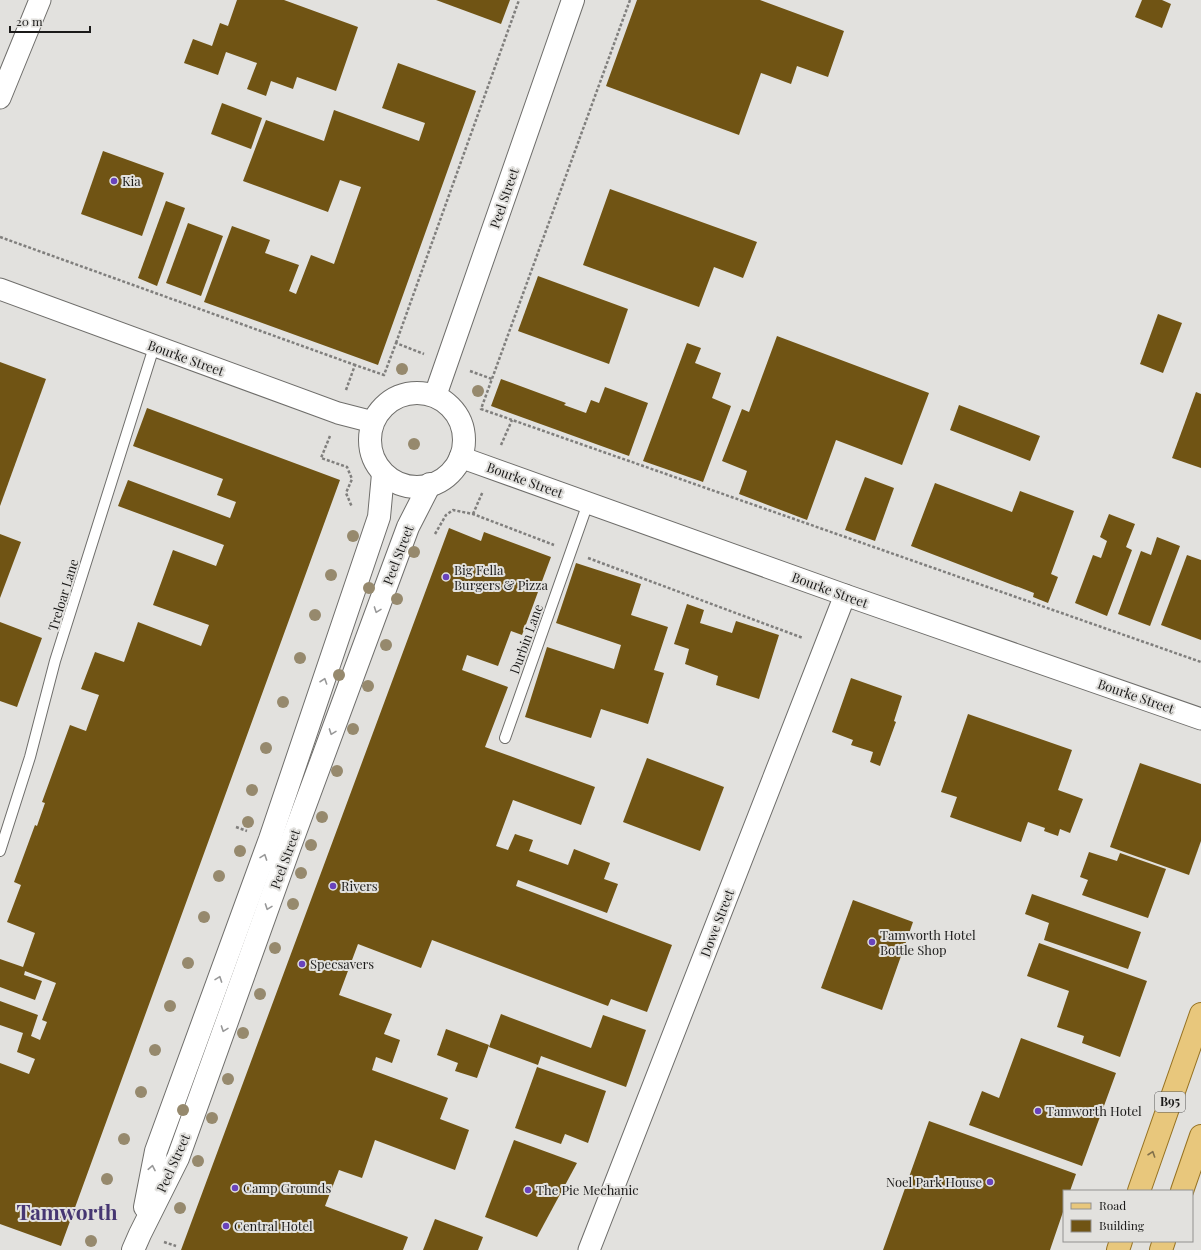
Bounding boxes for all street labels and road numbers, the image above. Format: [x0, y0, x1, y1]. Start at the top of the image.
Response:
street label: Peel Street [485, 165, 522, 230]
street label: Bourke Street [146, 336, 227, 379]
street label: Bourke Street [485, 458, 566, 501]
street label: Peel Street [378, 522, 417, 587]
street label: Treloar Lane [43, 556, 82, 633]
street label: Bourke Street [790, 568, 871, 611]
street label: Durbin Lane [505, 601, 546, 676]
street label: Bourke Street [1096, 674, 1177, 717]
street label: Peel Street [266, 826, 303, 891]
street label: Dowe Street [696, 886, 737, 959]
road number: B95 [1155, 1092, 1185, 1112]
street label: Peel Street [152, 1130, 193, 1195]

